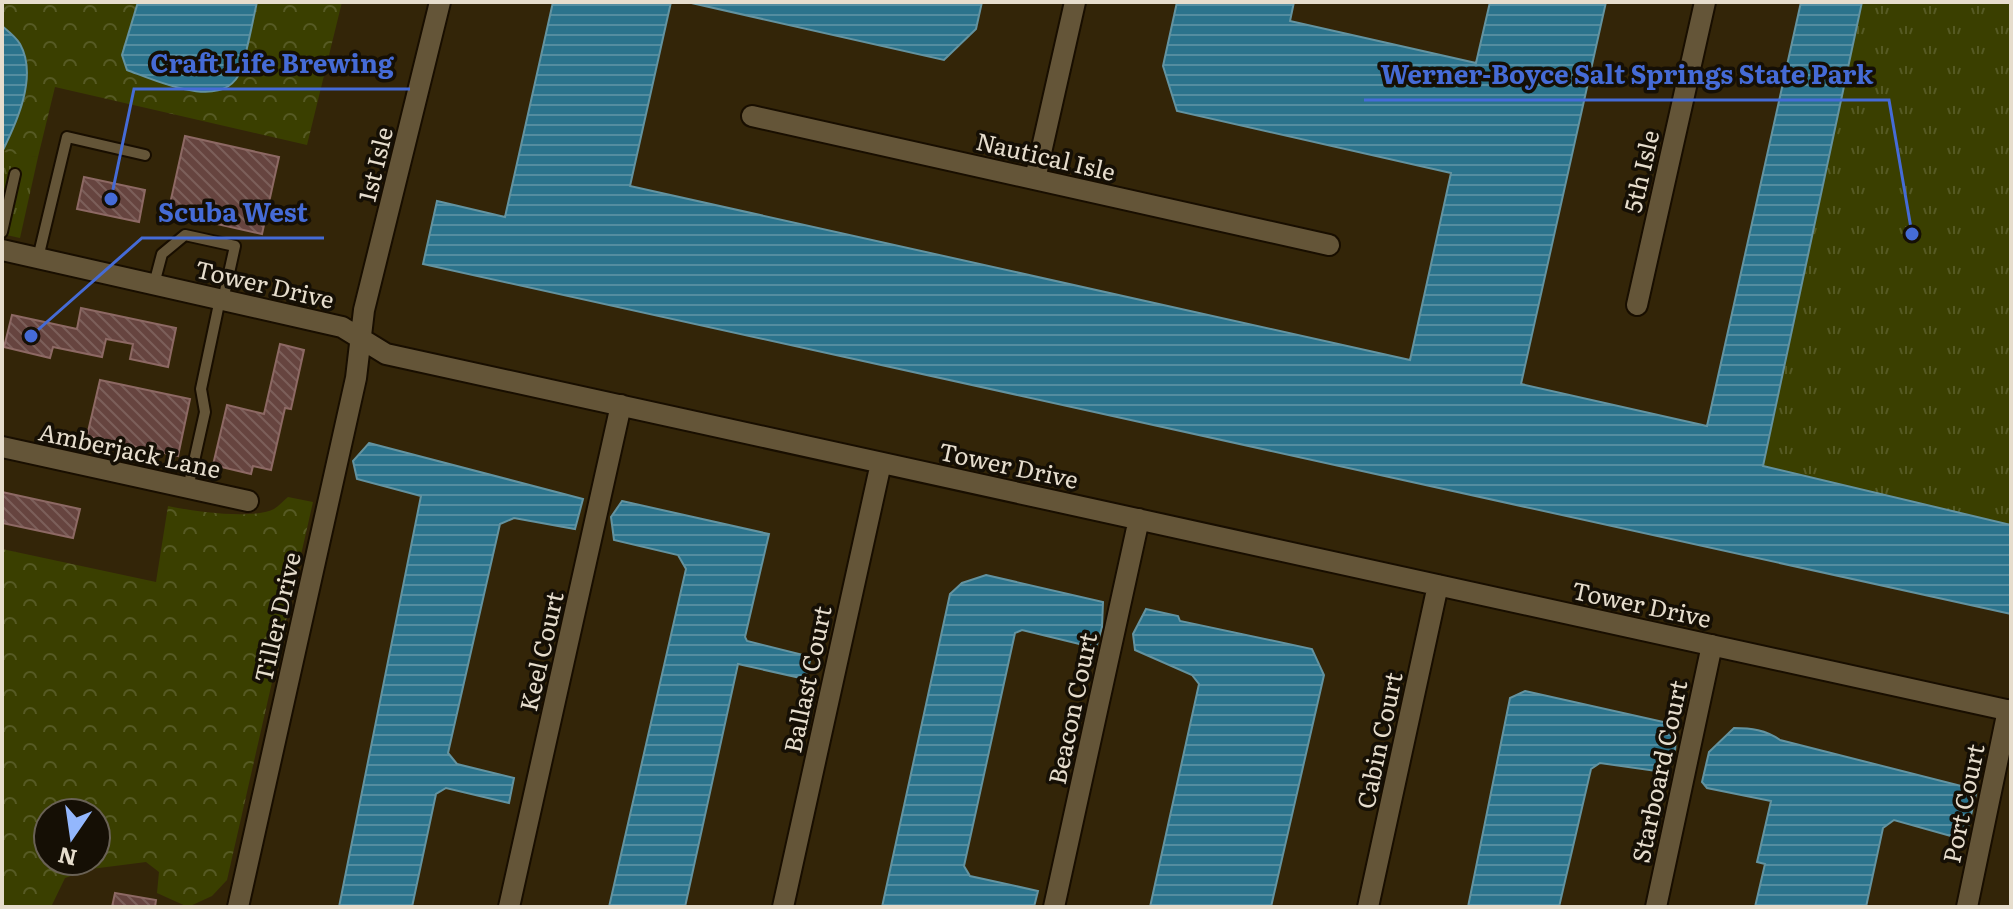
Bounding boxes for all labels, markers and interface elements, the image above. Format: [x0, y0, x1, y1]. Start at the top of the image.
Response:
callout: Craft Life Brewing [134, 39, 410, 89]
text: Craft Life Brewing [150, 42, 394, 81]
callout: Werner-Boyce Salt Springs State Park [1364, 50, 1889, 100]
text: Werner-Boyce Salt Springs State Park [1380, 53, 1874, 92]
street label: Nautical Isle [973, 122, 1119, 188]
street label: 1st Isle [348, 123, 400, 205]
street label: 5th Isle [1614, 126, 1666, 216]
callout: Scuba West [142, 188, 324, 238]
text: Scuba West [158, 191, 308, 230]
street label: Tower Drive [192, 250, 338, 316]
street label: Amberjack Lane [36, 413, 224, 485]
street label: Tower Drive [936, 432, 1082, 496]
street label: Tiller Drive [244, 548, 308, 686]
street label: Tower Drive [1569, 571, 1715, 635]
street label: Keel Court [509, 587, 571, 714]
street label: Ballast Court [773, 602, 839, 756]
street label: Beacon Court [1038, 629, 1104, 787]
street label: Cabin Court [1346, 668, 1410, 812]
street label: Starboard Court [1622, 676, 1695, 866]
street label: Port Court [1932, 740, 1992, 866]
north arrow [32, 797, 112, 877]
text: N [54, 840, 80, 876]

